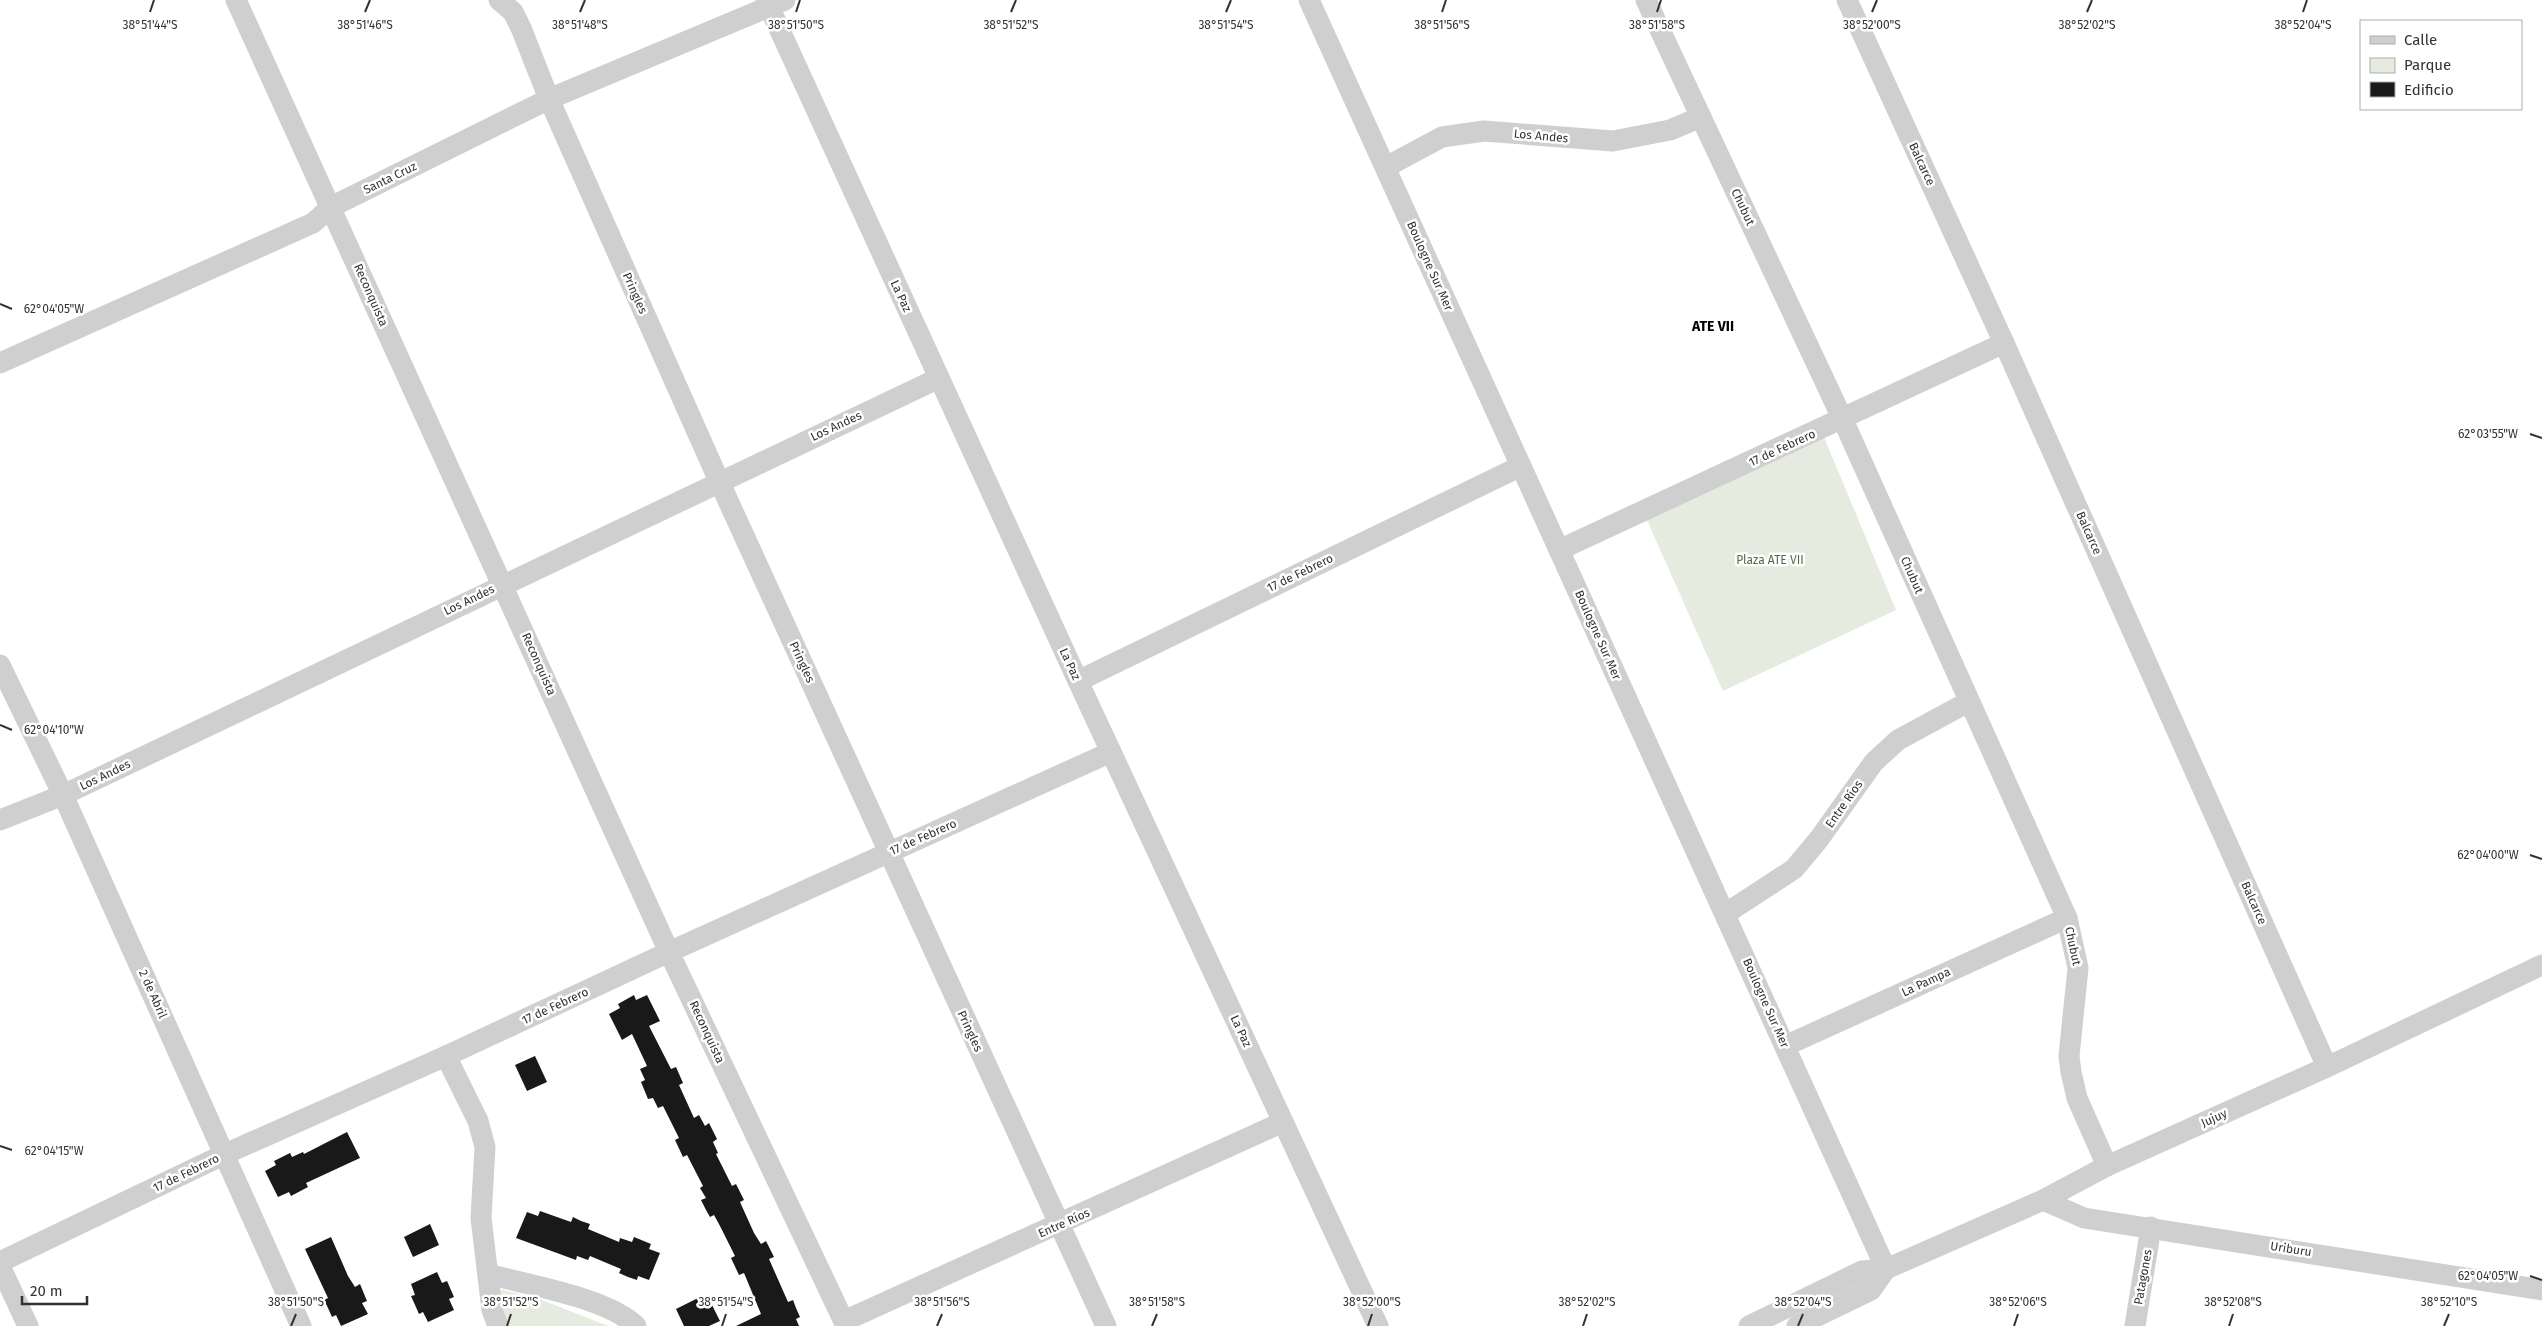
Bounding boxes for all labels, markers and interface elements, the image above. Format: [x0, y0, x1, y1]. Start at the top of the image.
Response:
text: 38°51'44"S [122, 18, 178, 32]
text: 38°51'46"S [337, 18, 393, 32]
text: 38°51'48"S [552, 18, 608, 32]
text: 38°51'50"S [768, 18, 824, 32]
text: 38°51'52"S [983, 18, 1039, 32]
text: 38°51'54"S [1198, 18, 1254, 32]
text: 38°51'56"S [1414, 18, 1470, 32]
text: 38°51'58"S [1629, 18, 1685, 32]
text: 38°52'00"S [1843, 18, 1901, 32]
text: 38°52'02"S [2058, 18, 2116, 32]
text: 38°52'04"S [2274, 18, 2332, 32]
legend [2360, 20, 2522, 110]
text: Calle [2404, 31, 2437, 49]
text: Parque [2404, 56, 2451, 74]
text: Edificio [2404, 81, 2454, 99]
street label: Los Andes [1513, 127, 1569, 145]
street label: Balcarce [1906, 140, 1938, 188]
street label: Santa Cruz [361, 159, 419, 197]
street label: Chubut [1728, 186, 1758, 228]
street label: Boulogne Sur Mer [1404, 219, 1456, 313]
street label: Reconquista [351, 262, 391, 328]
street label: Pringles [620, 270, 650, 316]
street label: La Paz [888, 278, 914, 314]
text: 62°04'05"W [24, 302, 84, 316]
district label: ATE VII [1691, 318, 1734, 335]
street label: Los Andes [808, 408, 864, 444]
street label: 17 de Febrero [1746, 426, 1818, 470]
text: 62°03'55"W [2458, 427, 2518, 441]
street label: Balcarce [2073, 509, 2105, 557]
street label: 17 de Febrero [1265, 551, 1335, 595]
park label: Plaza ATE VII [1736, 553, 1804, 567]
street label: Chubut [1898, 554, 1927, 596]
street label: Los Andes [441, 582, 497, 618]
street label: Boulogne Sur Mer [1572, 588, 1624, 682]
street label: Reconquista [519, 631, 559, 697]
street label: Pringles [786, 639, 818, 685]
street label: La Paz [1057, 646, 1083, 682]
text: 62°04'10"W [24, 723, 84, 737]
street label: Los Andes [77, 757, 133, 793]
street label: Entre Ríos [1823, 777, 1866, 831]
street label: 17 de Febrero [887, 816, 959, 858]
text: 62°04'00"W [2457, 848, 2519, 862]
street label: Balcarce [2238, 879, 2270, 927]
street label: Chubut [2062, 925, 2084, 967]
street label: Boulogne Sur Mer [1740, 956, 1792, 1050]
street label: La Pampa [1899, 965, 1953, 999]
street label: 2 de Abril [136, 968, 170, 1021]
street label: 17 de Febrero [519, 984, 591, 1028]
street label: Reconquista [686, 999, 728, 1065]
street label: Pringles [954, 1008, 986, 1054]
street label: La Paz [1228, 1013, 1254, 1049]
street label: Jujuy [2199, 1106, 2229, 1130]
text: 62°04'15"W [24, 1144, 84, 1158]
street label: 17 de Febrero [151, 1151, 221, 1195]
street label: Entre Ríos [1036, 1205, 1092, 1241]
street label: Uriburu [2269, 1239, 2313, 1259]
street label: Patagones [2131, 1248, 2155, 1306]
text: 62°04'05"W [2458, 1269, 2518, 1283]
scale bar [22, 1274, 88, 1306]
text: 20 m [30, 1282, 63, 1300]
text: 38°51'50"S [268, 1295, 324, 1309]
text: 38°51'52"S [483, 1295, 539, 1309]
text: 38°51'54"S [698, 1295, 754, 1309]
text: 38°51'56"S [914, 1295, 970, 1309]
text: 38°51'58"S [1129, 1295, 1185, 1309]
text: 38°52'00"S [1343, 1295, 1401, 1309]
text: 38°52'02"S [1558, 1295, 1616, 1309]
text: 38°52'04"S [1774, 1295, 1832, 1309]
text: 38°52'06"S [1989, 1295, 2047, 1309]
text: 38°52'08"S [2204, 1295, 2262, 1309]
text: 38°52'10"S [2421, 1295, 2478, 1309]

